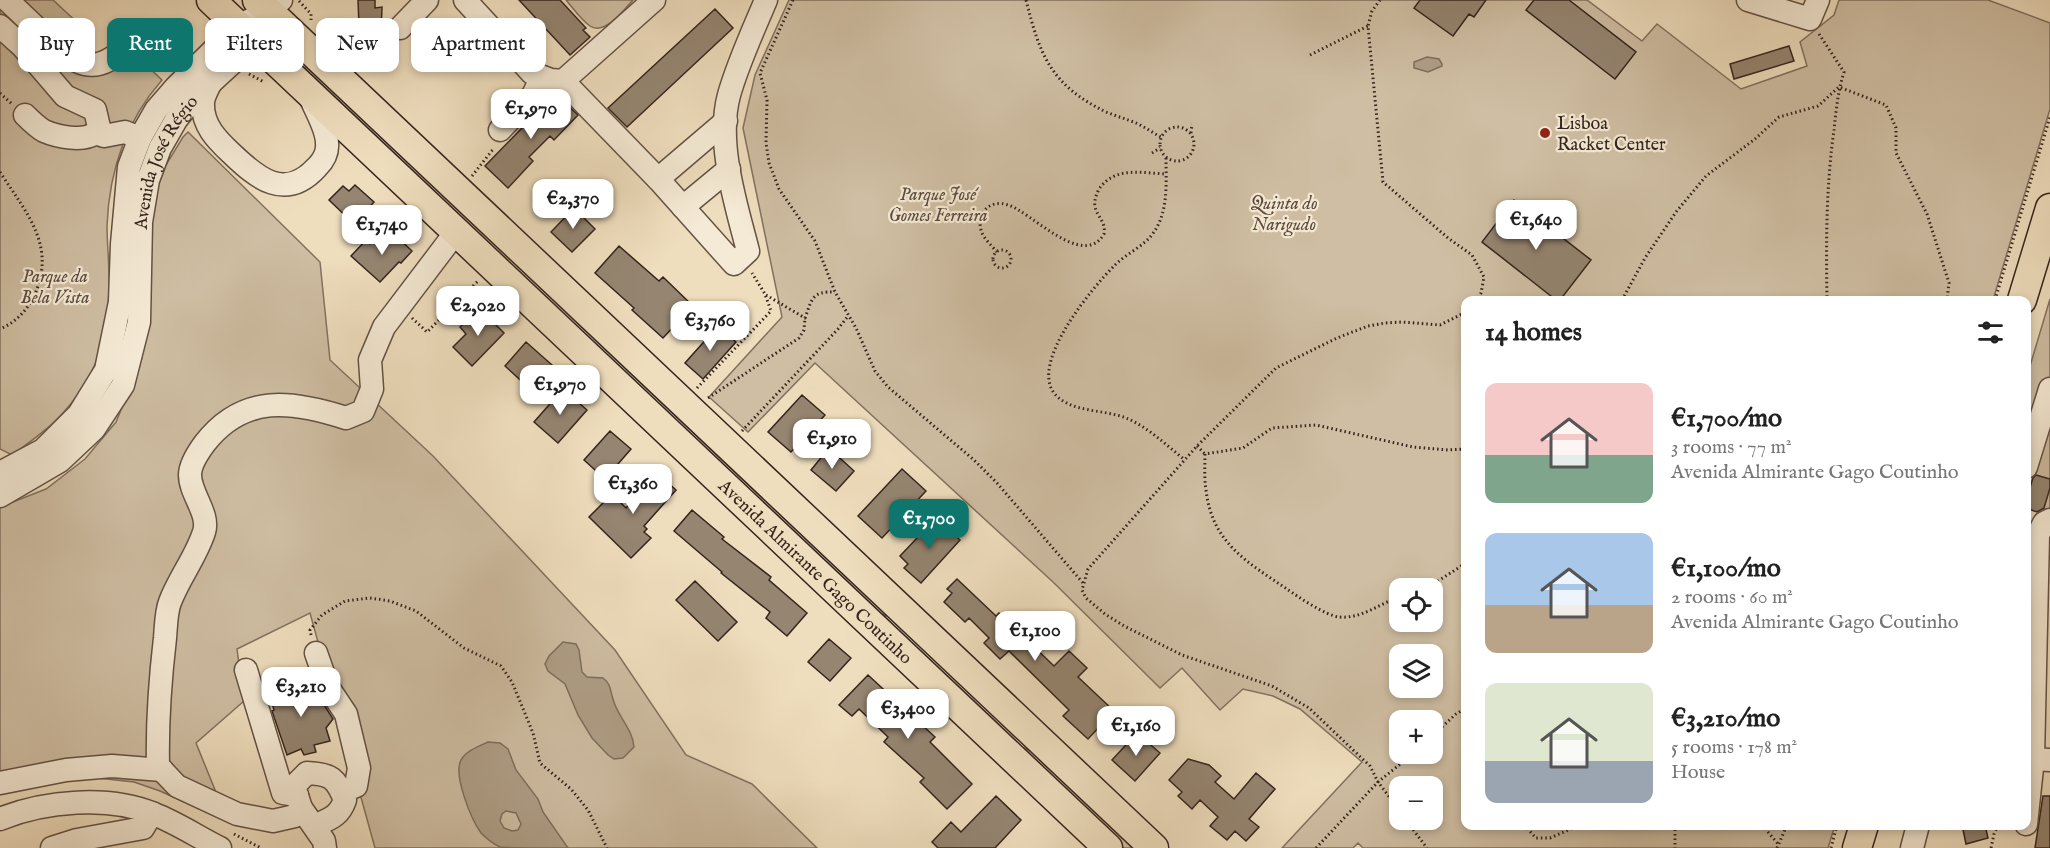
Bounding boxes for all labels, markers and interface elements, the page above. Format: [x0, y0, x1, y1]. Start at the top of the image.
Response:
chip: Buy [18, 18, 95, 72]
chip: Rent [107, 18, 193, 72]
chip: Filters [205, 18, 304, 72]
chip: New [316, 18, 399, 72]
chip: Apartment [411, 18, 546, 72]
pin: €1,970 [482, 89, 580, 140]
street label: Avenida José Régio [131, 91, 204, 231]
text: €1,970 [505, 96, 557, 121]
place label: Lisboa Racket Center [1557, 113, 1666, 157]
marker: Lisboa Racket Center [1538, 126, 1552, 140]
pin: €2,370 [524, 179, 622, 230]
park label: Parque José Gomes Ferreira [888, 184, 988, 228]
text: €2,370 [546, 186, 600, 211]
park label: Quinta do Narigudo [1250, 193, 1318, 237]
pin: €1,640 [1487, 200, 1585, 251]
pin: €1,740 [333, 205, 431, 256]
text: €1,640 [1510, 207, 1562, 232]
text: €1,740 [356, 212, 408, 237]
park label: Parque da Bela Vista [21, 266, 89, 310]
pin: €2,020 [429, 286, 527, 337]
text: €2,020 [450, 293, 506, 318]
pin: €3,760 [661, 301, 759, 352]
text: €3,760 [684, 308, 736, 333]
text: 14 homes [1485, 316, 1582, 349]
icon: filters [1974, 316, 2007, 349]
pin: €1,970 [511, 365, 609, 416]
text: €1,970 [534, 372, 586, 397]
text: €1,700/mo [1671, 402, 1782, 435]
icon: home [1533, 407, 1605, 479]
pin: €1,910 [783, 419, 881, 470]
text: €1,910 [807, 426, 857, 451]
text: 3 rooms · 77 m² [1671, 435, 1791, 460]
text: Avenida Almirante Gago Coutinho [1671, 460, 1958, 485]
pin: €1,360 [584, 464, 682, 515]
text: €1,360 [608, 471, 658, 496]
street label: Avenida Almirante Gago Coutinho [712, 475, 917, 670]
pin: €1,700 [880, 499, 978, 550]
text: €1,700 [903, 506, 955, 531]
text: €1,100/mo [1671, 552, 1781, 585]
icon: home [1533, 557, 1605, 629]
map controls [1389, 578, 1443, 830]
button: locate [1389, 578, 1443, 632]
text: 2 rooms · 60 m² [1671, 585, 1793, 610]
text: Avenida Almirante Gago Coutinho [1671, 610, 1958, 635]
pin: €1,100 [986, 611, 1084, 662]
text: €1,100 [1009, 618, 1061, 643]
button: layers [1389, 644, 1443, 698]
pin: €3,210 [252, 667, 350, 718]
text: €3,210 [275, 674, 327, 699]
pin: €3,400 [859, 689, 957, 740]
text: €3,400 [881, 696, 935, 721]
text: €3,210/mo [1671, 702, 1780, 735]
pin: €1,160 [1087, 706, 1185, 757]
icon: home [1533, 707, 1605, 779]
button: + [1389, 710, 1443, 764]
text: €1,160 [1111, 713, 1161, 738]
text: 5 rooms · 178 m² [1671, 735, 1797, 760]
text: House [1671, 760, 1725, 785]
button: − [1389, 776, 1443, 830]

